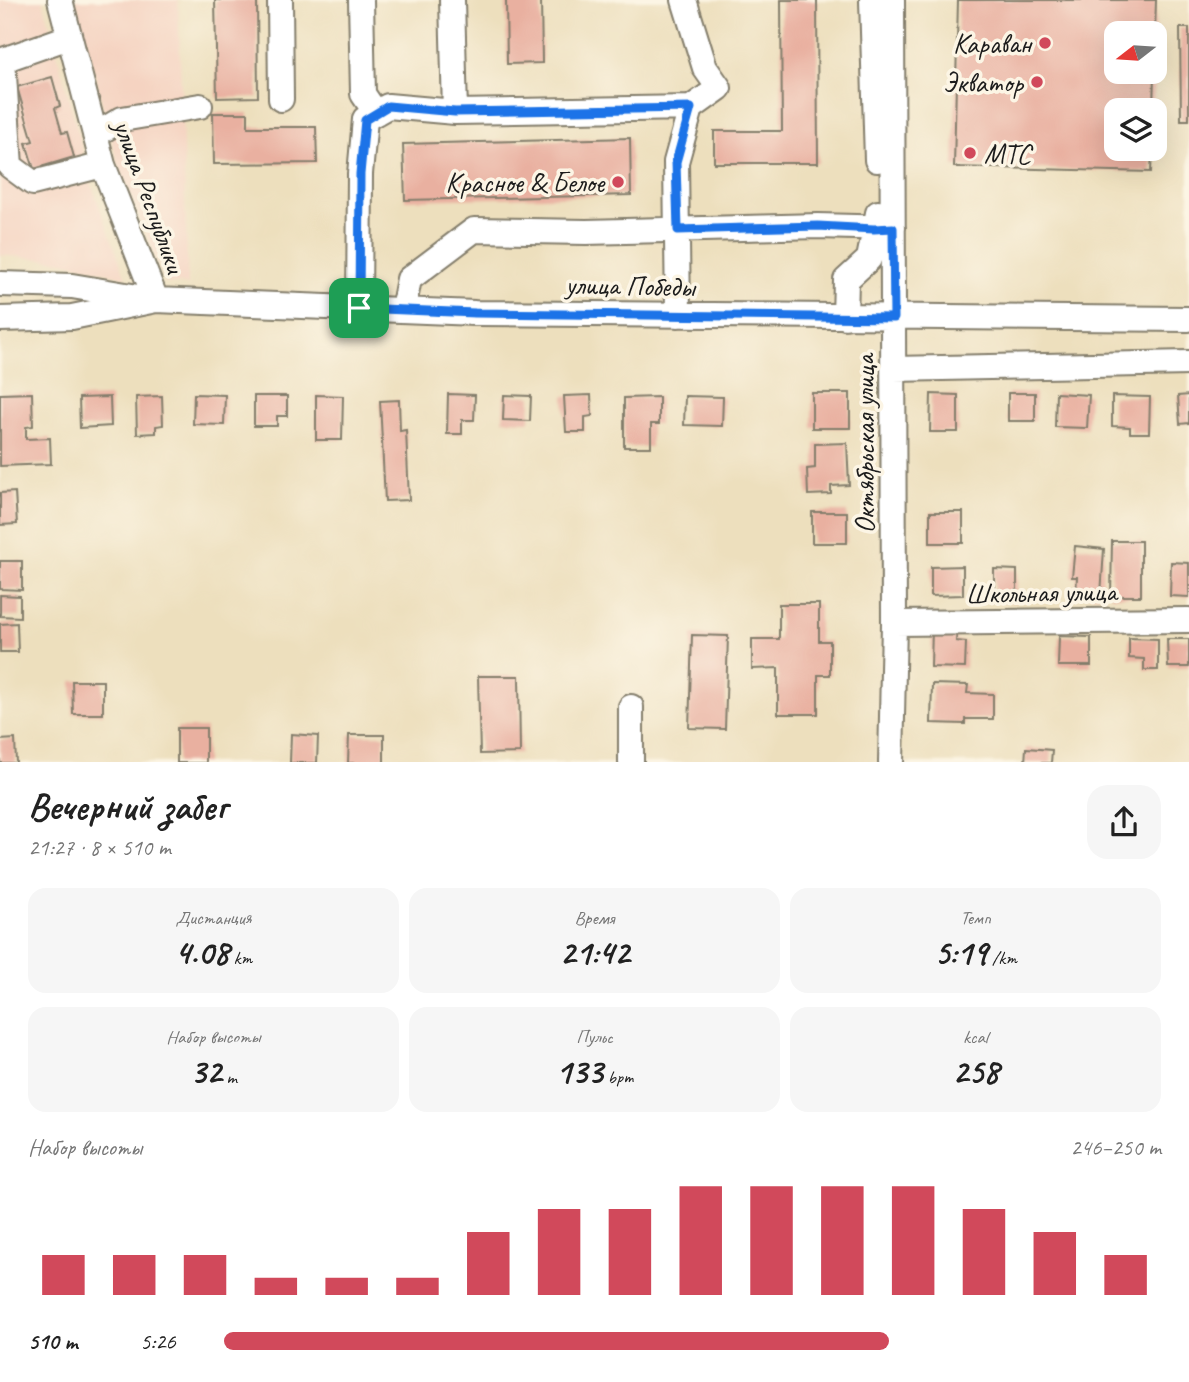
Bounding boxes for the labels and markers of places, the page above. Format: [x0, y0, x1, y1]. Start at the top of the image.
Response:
place label: Караван [953, 26, 1033, 61]
marker: Караван [1037, 35, 1053, 51]
place label: Экватор [943, 65, 1024, 100]
marker: Экватор [1029, 74, 1045, 90]
place label: МТС [984, 136, 1034, 171]
marker: МТС [962, 145, 978, 161]
place label: Красное & Белое [446, 165, 606, 200]
marker: Красное & Белое [610, 174, 626, 190]
pin [329, 278, 389, 338]

